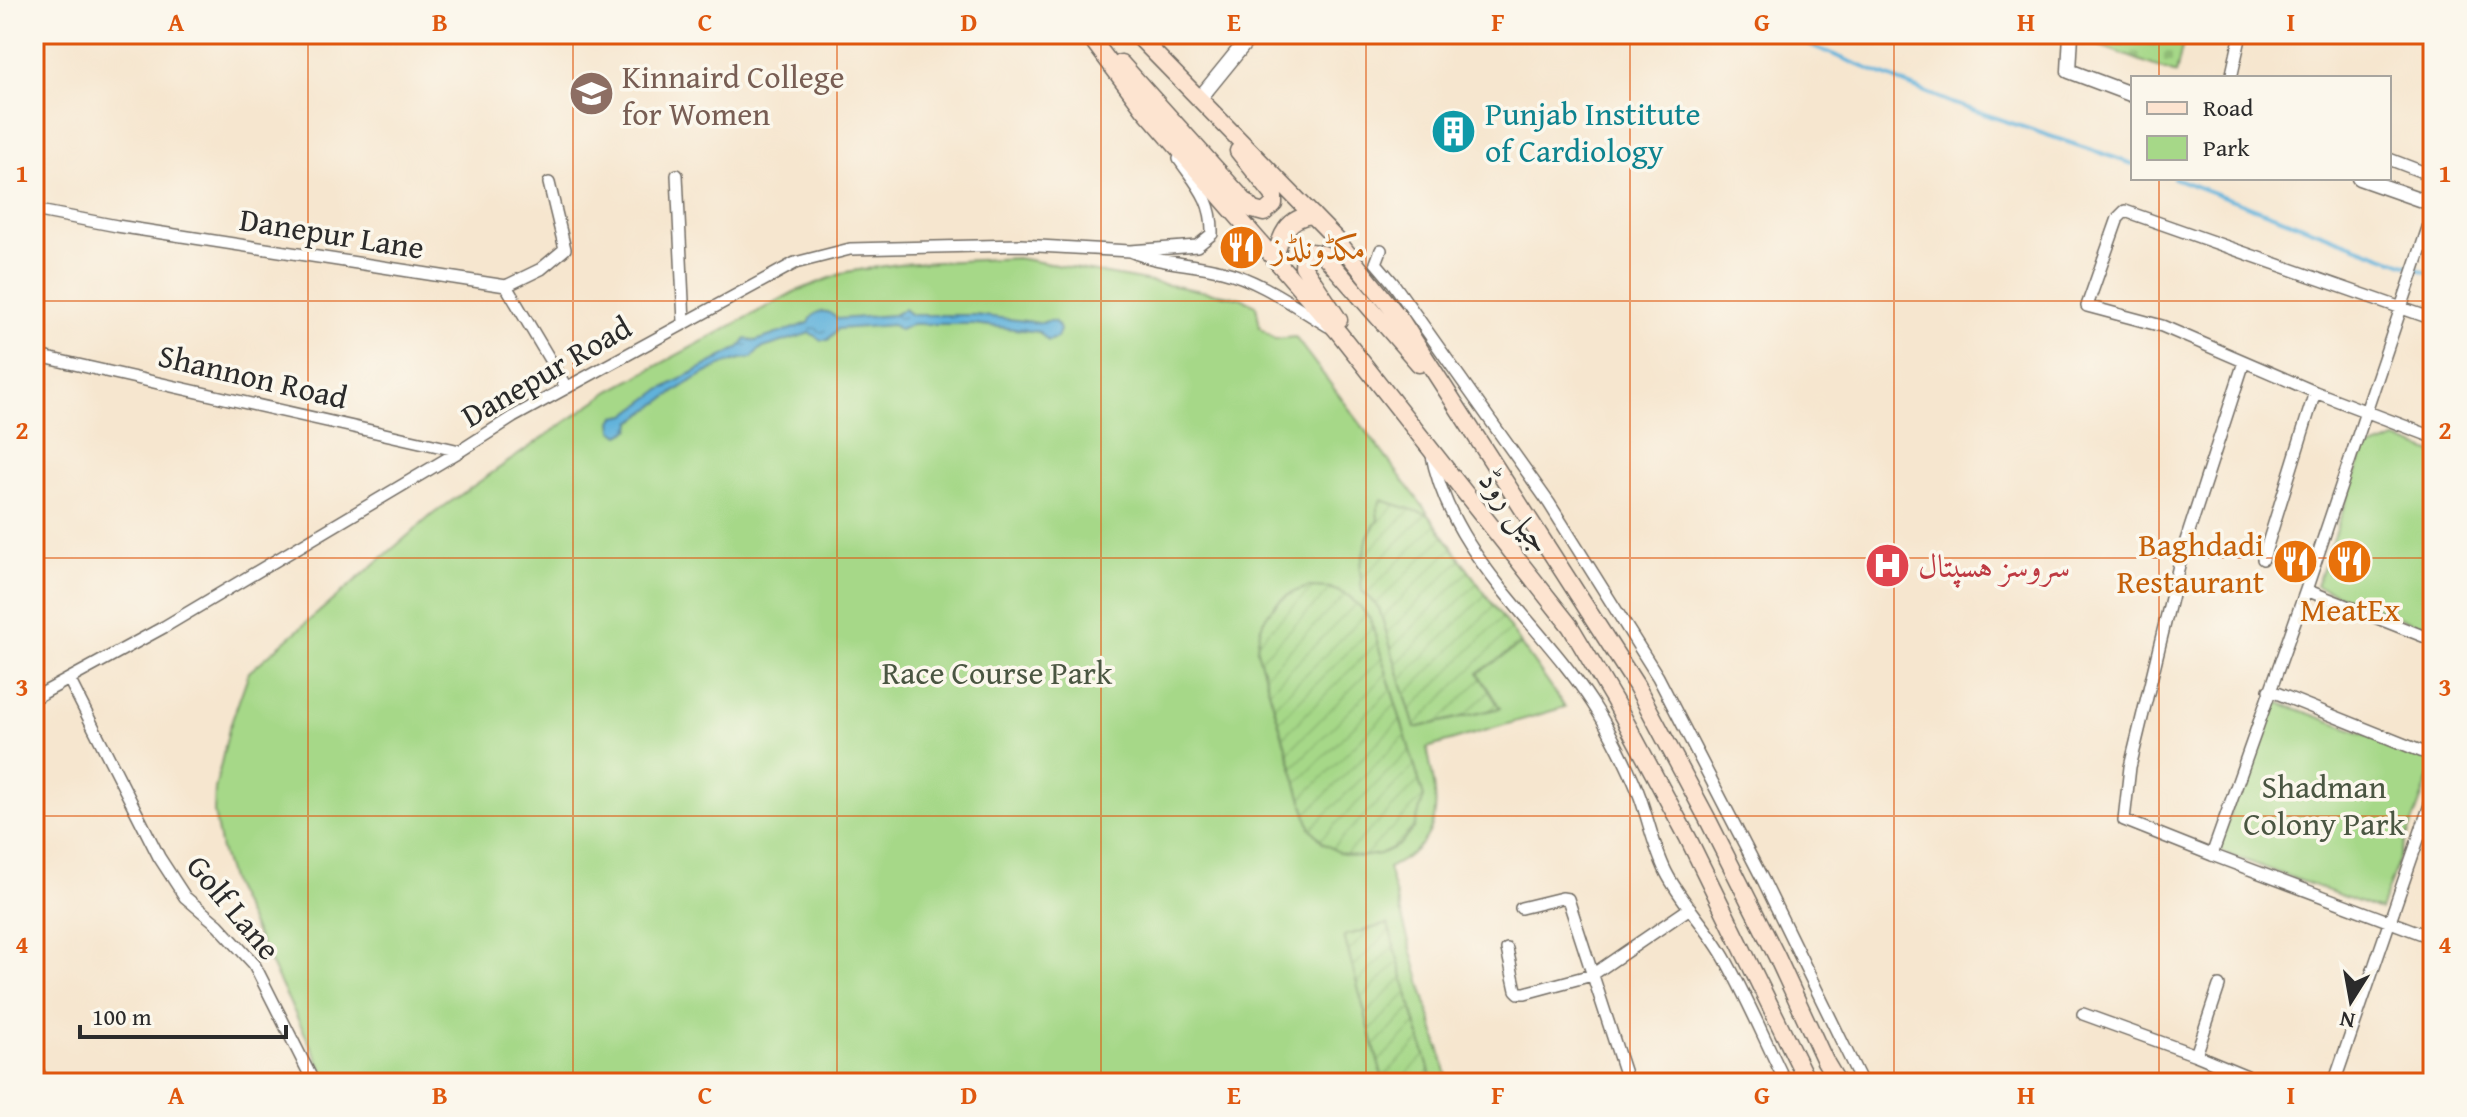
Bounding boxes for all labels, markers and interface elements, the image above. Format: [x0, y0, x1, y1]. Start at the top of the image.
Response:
text: A [168, 2, 185, 41]
text: B [432, 2, 448, 41]
text: C [698, 2, 712, 41]
text: D [961, 2, 977, 41]
text: E [1227, 2, 1241, 41]
text: F [1491, 2, 1505, 41]
text: G [1754, 2, 1770, 41]
text: H [2017, 2, 2035, 41]
text: I [2287, 2, 2295, 41]
place label: Kinnaird College for Women [622, 53, 845, 137]
school or university icon: Kinnaird College for Women [567, 70, 615, 118]
legend [2131, 76, 2391, 180]
place label: Punjab Institute of Cardiology [1485, 90, 1701, 174]
text: Road [2203, 90, 2253, 125]
building icon: Punjab Institute of Cardiology [1430, 107, 1478, 155]
text: Park [2203, 130, 2250, 165]
text: 1 [15, 153, 29, 192]
text: 1 [2438, 153, 2452, 192]
street label: Danepur Lane [236, 195, 428, 271]
restaurant icon: مکڈونلڈز [1217, 223, 1265, 271]
place label: مکڈونلڈز [1269, 224, 1365, 271]
street label: Danepur Road [452, 303, 640, 439]
street label: Shannon Road [154, 331, 352, 421]
text: 2 [15, 410, 29, 449]
text: 2 [2438, 410, 2452, 449]
street label: جیل روڈ [1468, 459, 1564, 563]
place label: Baghdadi Restaurant [2117, 521, 2264, 605]
restaurant icon: Baghdadi Restaurant [2271, 538, 2319, 586]
restaurant icon: MeatEx [2326, 538, 2374, 586]
hospital icon: سروسز ہسپتال [1863, 541, 1911, 589]
place label: سروسز ہسپتال [1918, 542, 2070, 589]
place label: MeatEx [2300, 586, 2401, 633]
park label: Race Course Park [882, 649, 1113, 696]
text: 3 [15, 667, 29, 706]
text: 3 [2438, 667, 2452, 706]
park label: Shadman Colony Park [2243, 763, 2406, 847]
street label: Golf Lane [176, 844, 292, 970]
text: 4 [15, 924, 29, 963]
text: 4 [2438, 924, 2452, 963]
north arrow [2311, 961, 2391, 1041]
scale bar [80, 989, 286, 1039]
text: 100 m [92, 999, 152, 1034]
text: N [2337, 1003, 2357, 1038]
text: A [168, 1075, 185, 1114]
text: B [432, 1075, 448, 1114]
text: C [698, 1075, 712, 1114]
text: D [961, 1075, 977, 1114]
text: E [1227, 1075, 1241, 1114]
text: F [1491, 1075, 1505, 1114]
text: G [1754, 1075, 1770, 1114]
text: H [2017, 1075, 2035, 1114]
text: I [2287, 1075, 2295, 1114]

